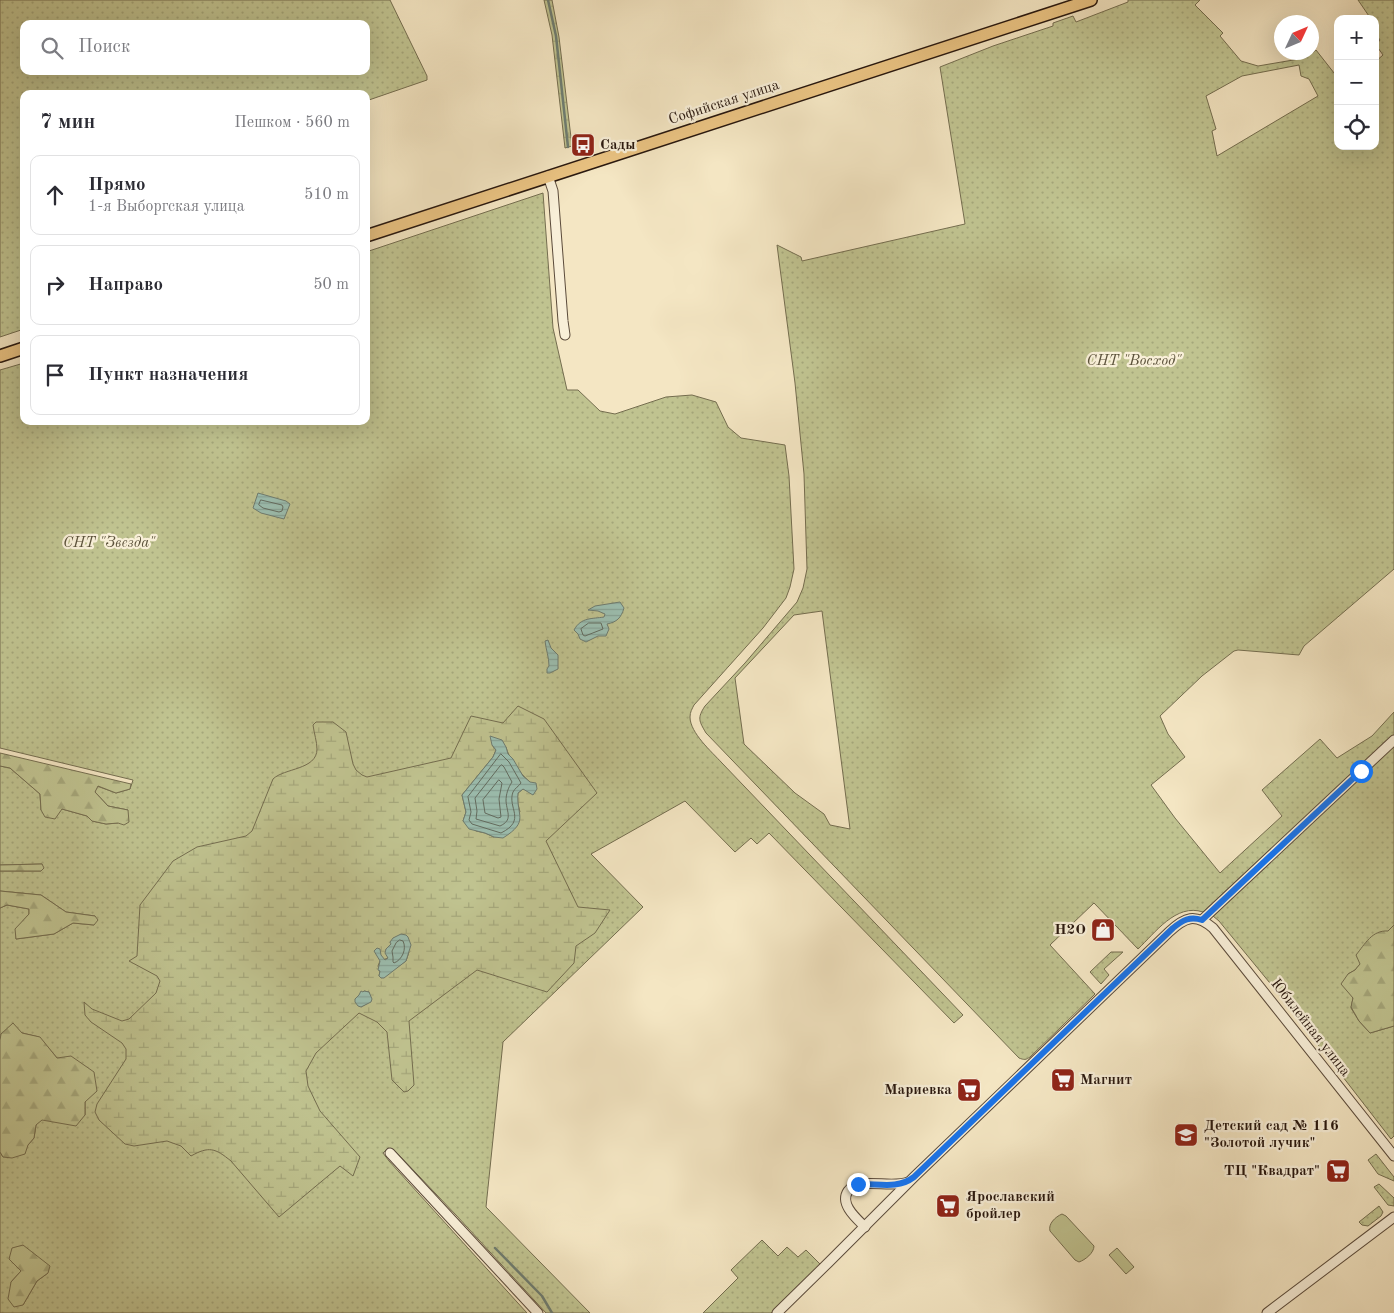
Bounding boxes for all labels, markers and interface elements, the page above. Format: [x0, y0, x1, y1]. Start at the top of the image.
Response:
north arrow [1274, 15, 1319, 60]
map controls [1334, 15, 1379, 150]
button: + [1334, 15, 1379, 60]
search box [20, 20, 370, 75]
icon: search [38, 34, 66, 62]
text: Поиск [78, 38, 130, 57]
button: − [1334, 60, 1379, 105]
street label: Софийская улица [667, 78, 782, 128]
button: locate [1334, 105, 1379, 150]
text: 7 мин [40, 112, 95, 133]
text: Пешком · 560 m [234, 115, 350, 131]
bus stop icon: Сады [570, 132, 596, 158]
place label: Сады [600, 138, 636, 153]
text: Прямо [88, 176, 146, 195]
icon: ahead [41, 181, 69, 209]
text: 510 m [304, 187, 349, 203]
text: 1-я Выборгская улица [88, 199, 245, 215]
icon: right [41, 271, 69, 299]
text: Направо [88, 276, 163, 295]
text: 50 m [313, 277, 349, 293]
park label: СНТ "Восход" [1087, 354, 1183, 369]
icon: arrive [41, 361, 69, 389]
text: Пункт назначения [88, 366, 248, 385]
park label: СНТ "Звезда" [63, 535, 156, 551]
route start [1350, 760, 1373, 783]
shop icon: H2O [1090, 917, 1116, 943]
place label: H2O [1054, 923, 1086, 938]
street label: Юбилейная улица [1267, 976, 1353, 1080]
supermarket icon: Магнит [1050, 1067, 1076, 1093]
place label: Магнит [1080, 1073, 1132, 1088]
supermarket icon: Мариевка [956, 1077, 982, 1103]
place label: Мариевка [884, 1083, 952, 1098]
place label: Детский сад № 116 "Золотой лучик" [1204, 1119, 1339, 1151]
school or university icon: Детский сад № 116 "Золотой лучик" [1173, 1122, 1199, 1148]
supermarket icon: ТЦ "Квадрат" [1325, 1158, 1351, 1184]
place label: ТЦ "Квадрат" [1224, 1164, 1320, 1179]
route end [847, 1173, 870, 1196]
place label: Ярославский бройлер [966, 1190, 1055, 1222]
supermarket icon: Ярославский бройлер [935, 1193, 961, 1219]

